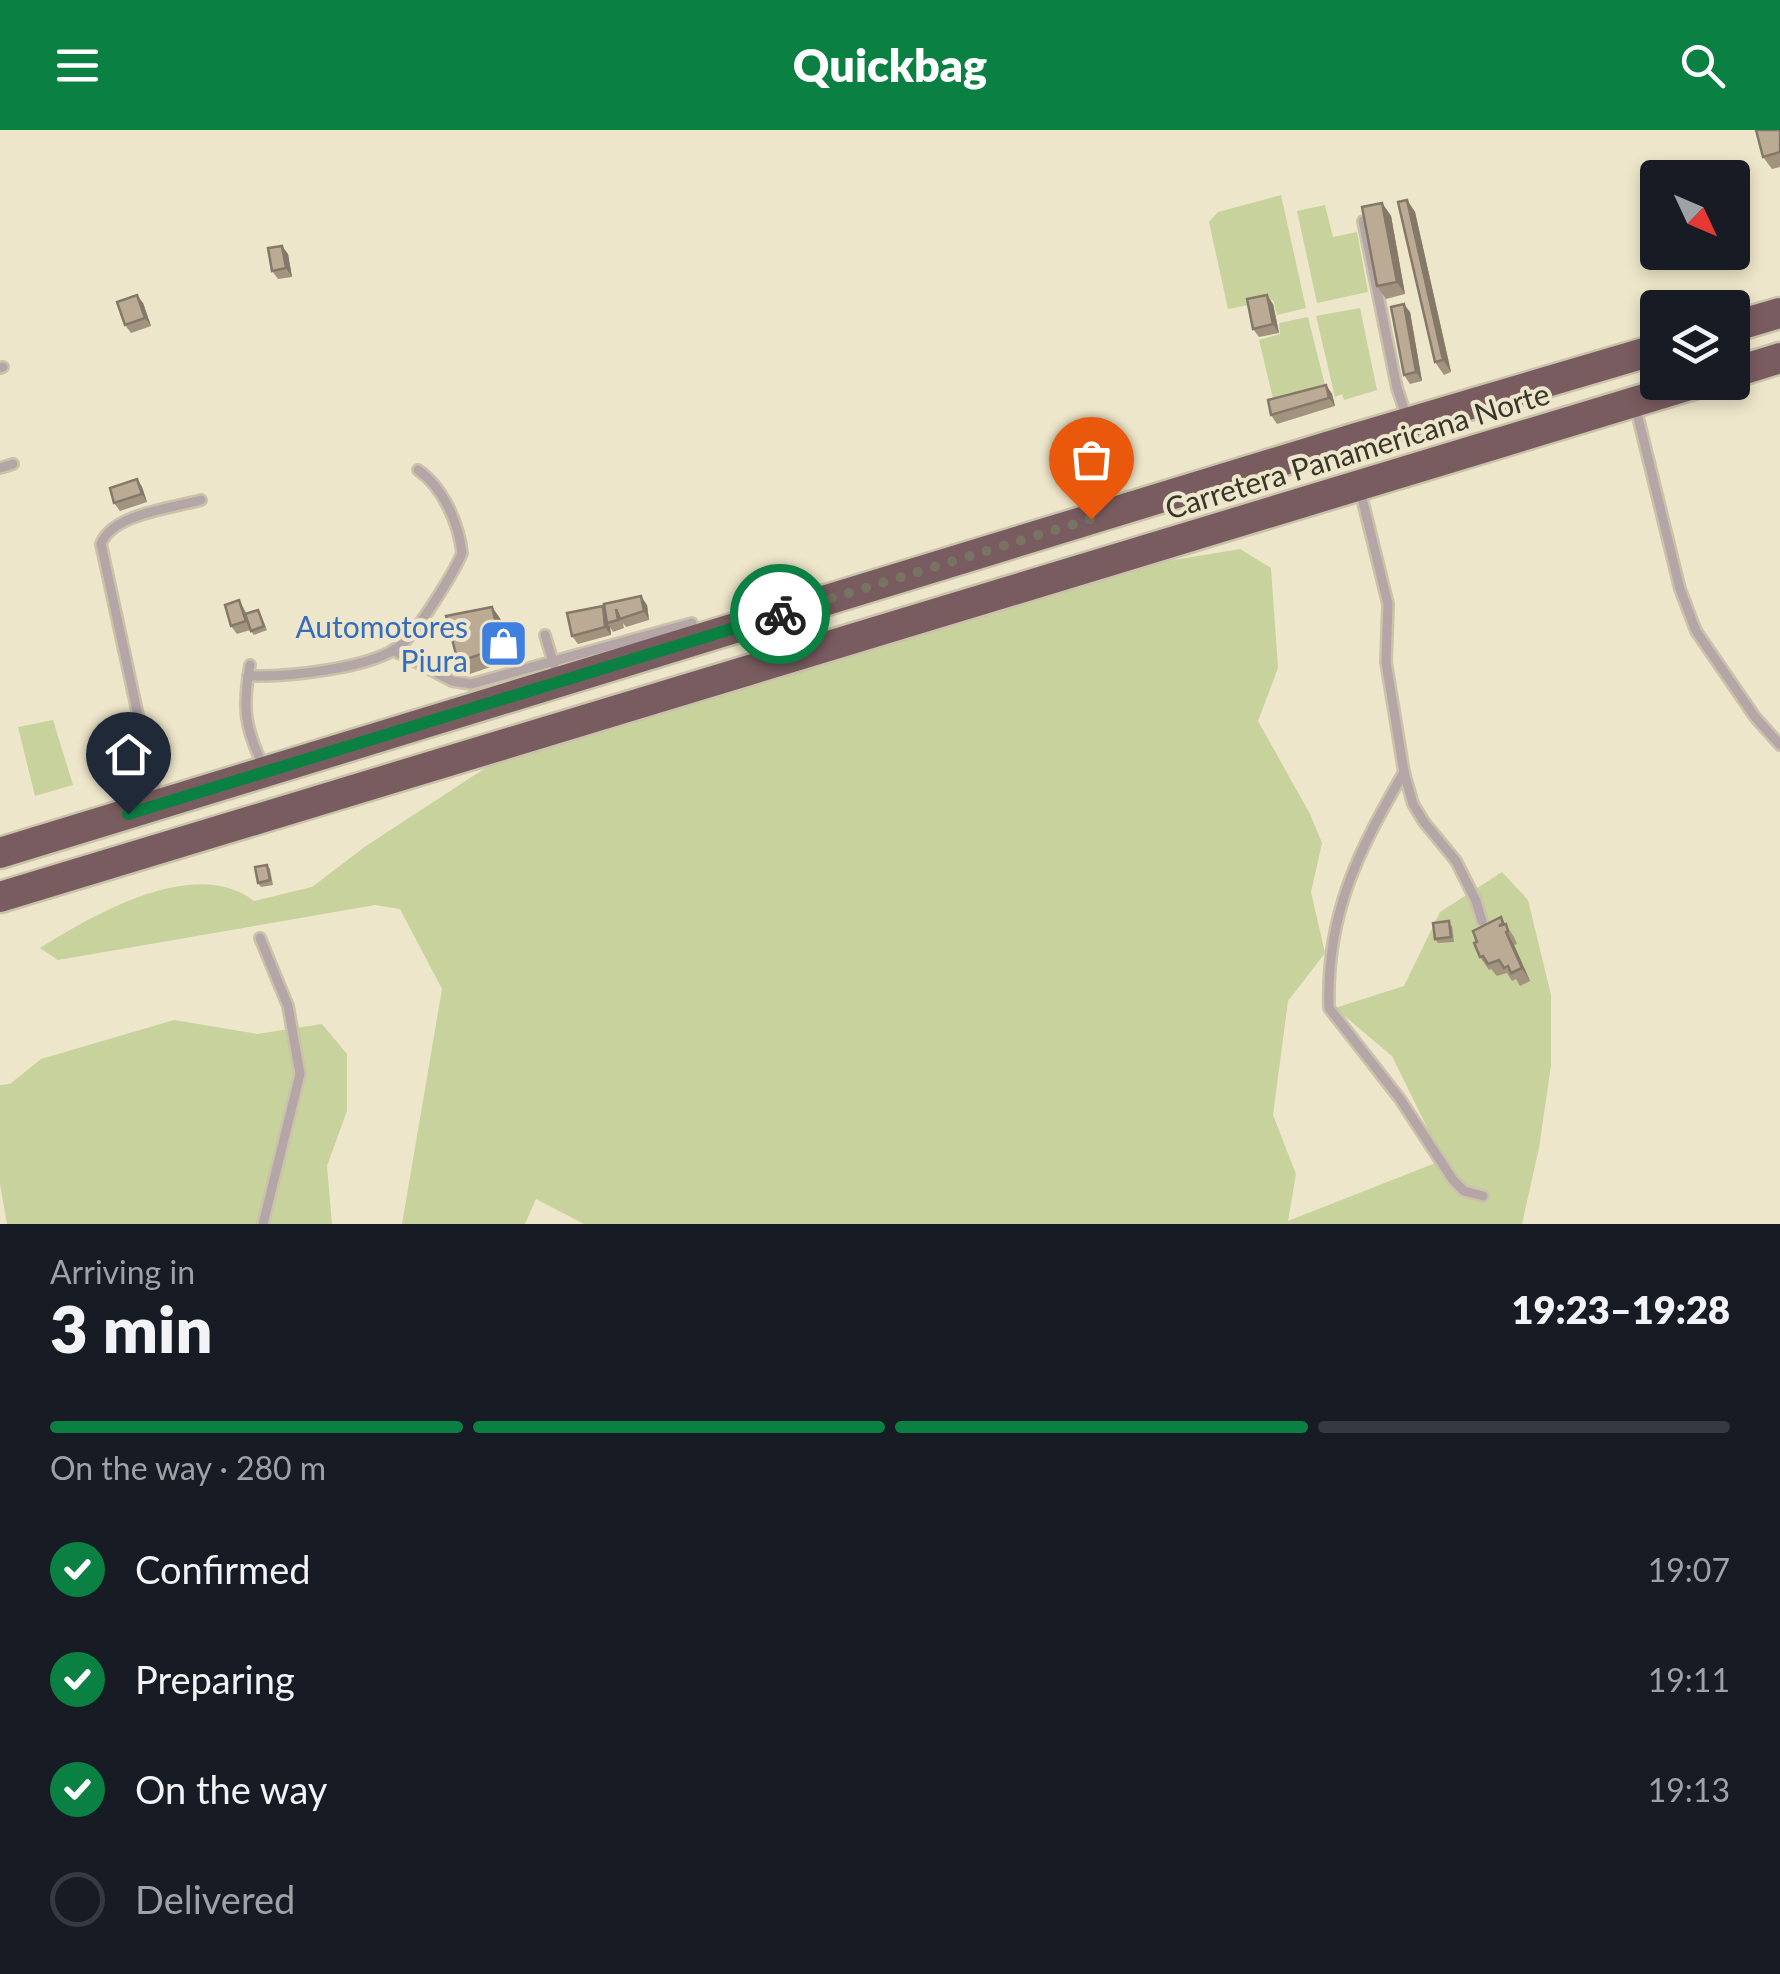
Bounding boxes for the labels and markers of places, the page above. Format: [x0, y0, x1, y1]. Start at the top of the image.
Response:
pin [1049, 417, 1134, 520]
place label: Automotores Piura [295, 608, 468, 678]
shop icon: Automotores Piura [477, 617, 529, 669]
pin [86, 712, 171, 815]

